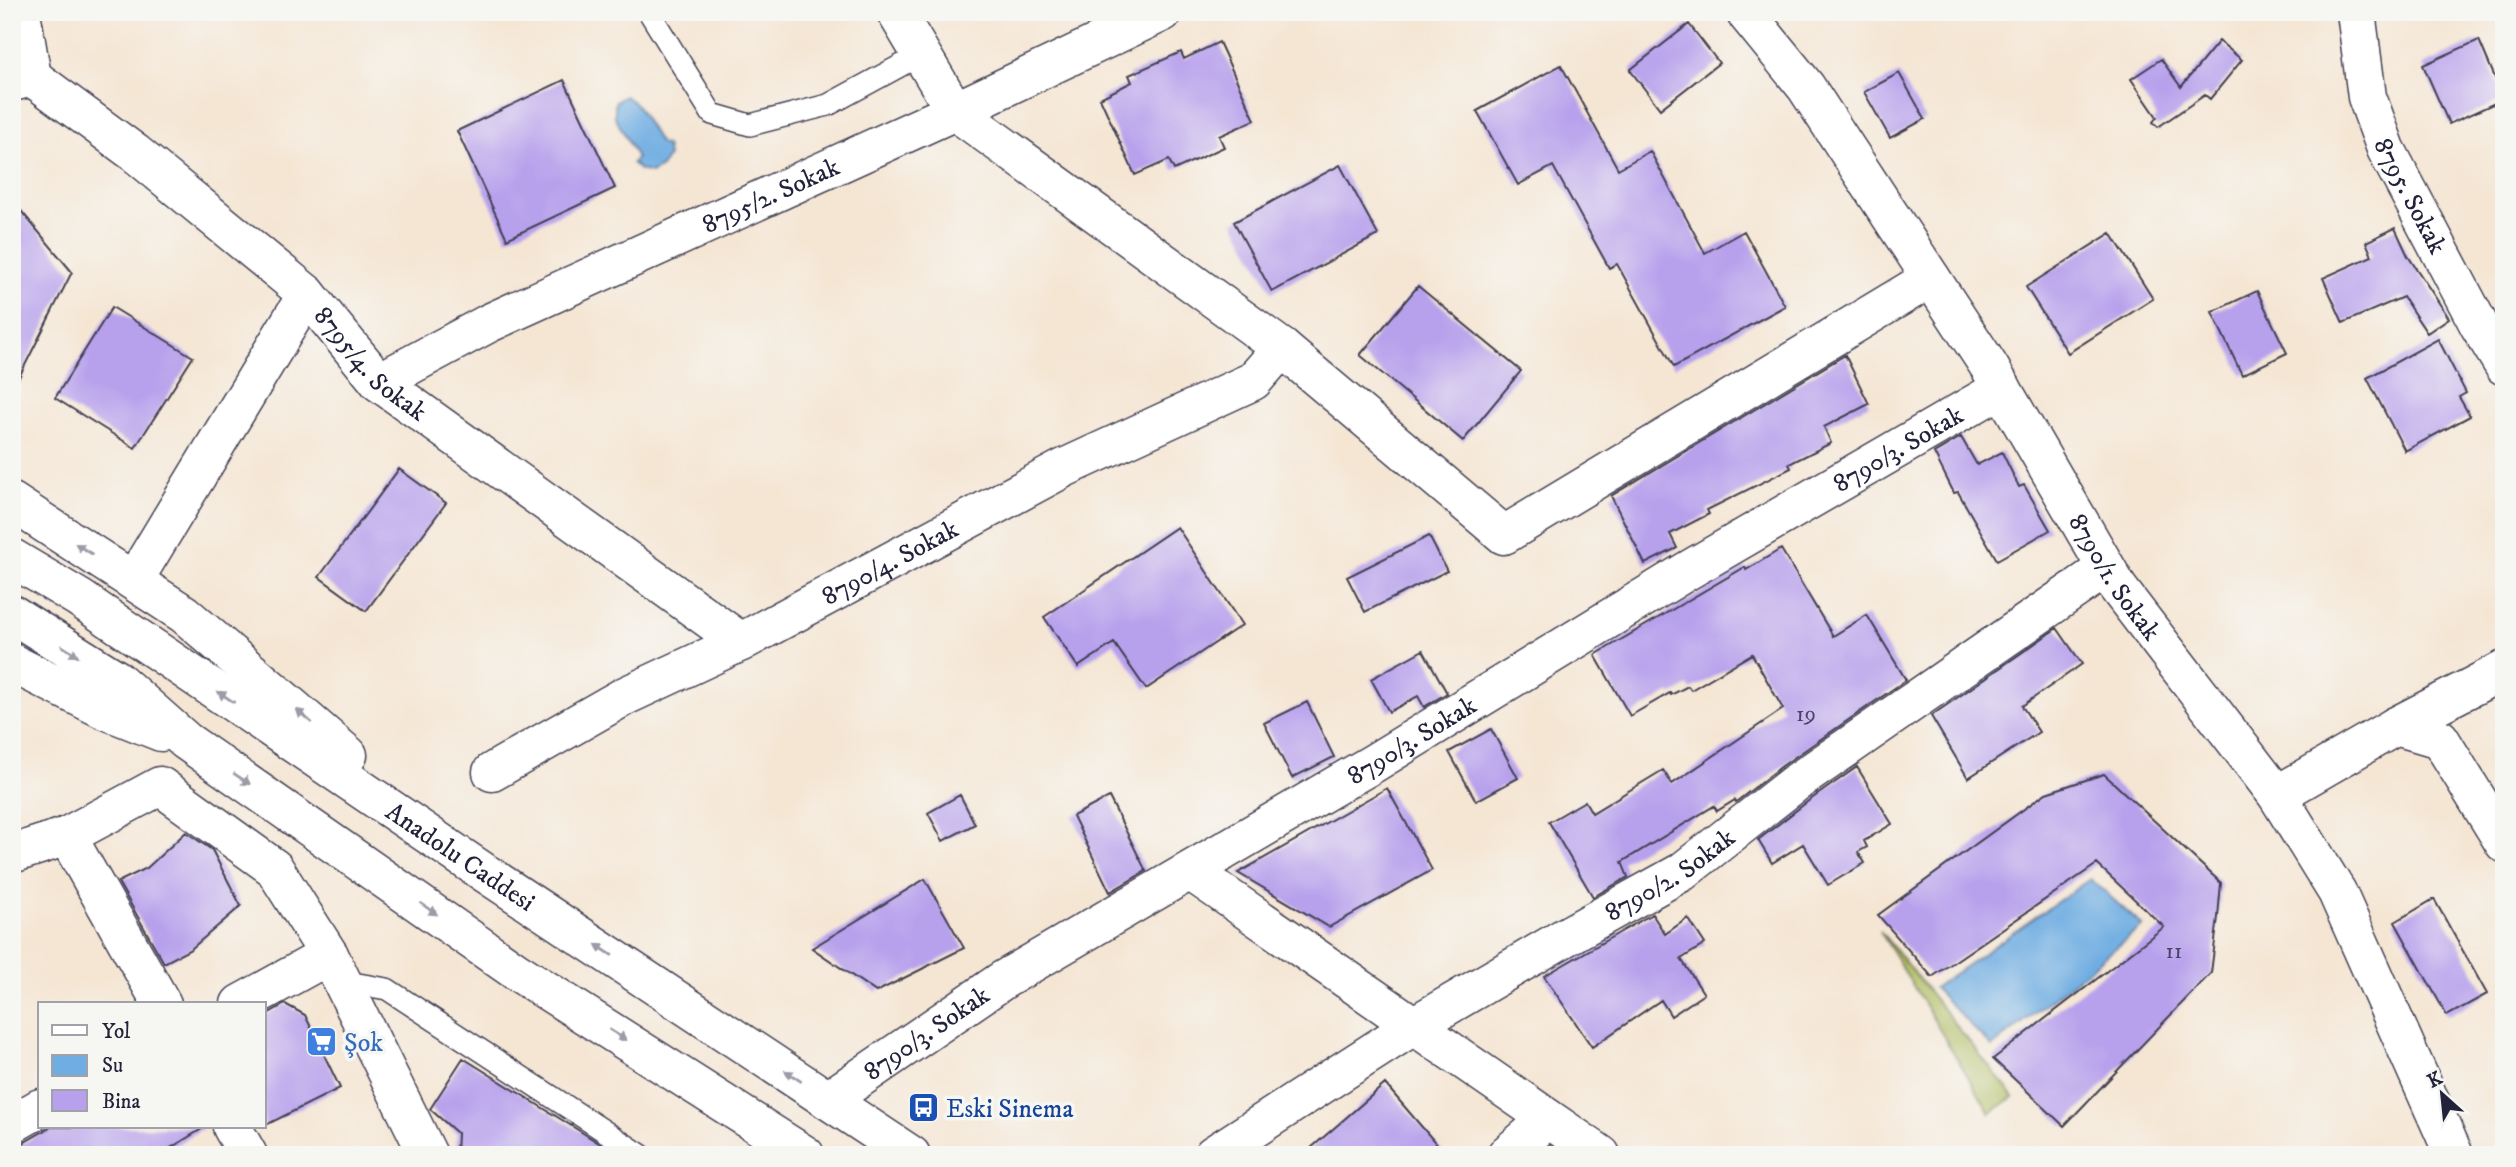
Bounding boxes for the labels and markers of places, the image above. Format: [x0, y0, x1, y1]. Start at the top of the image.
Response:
supermarket icon: Şok [304, 1025, 338, 1059]
place label: Şok [344, 1027, 383, 1060]
bus stop icon: Eski Sinema [906, 1091, 940, 1125]
place label: Eski Sinema [946, 1093, 1073, 1126]

